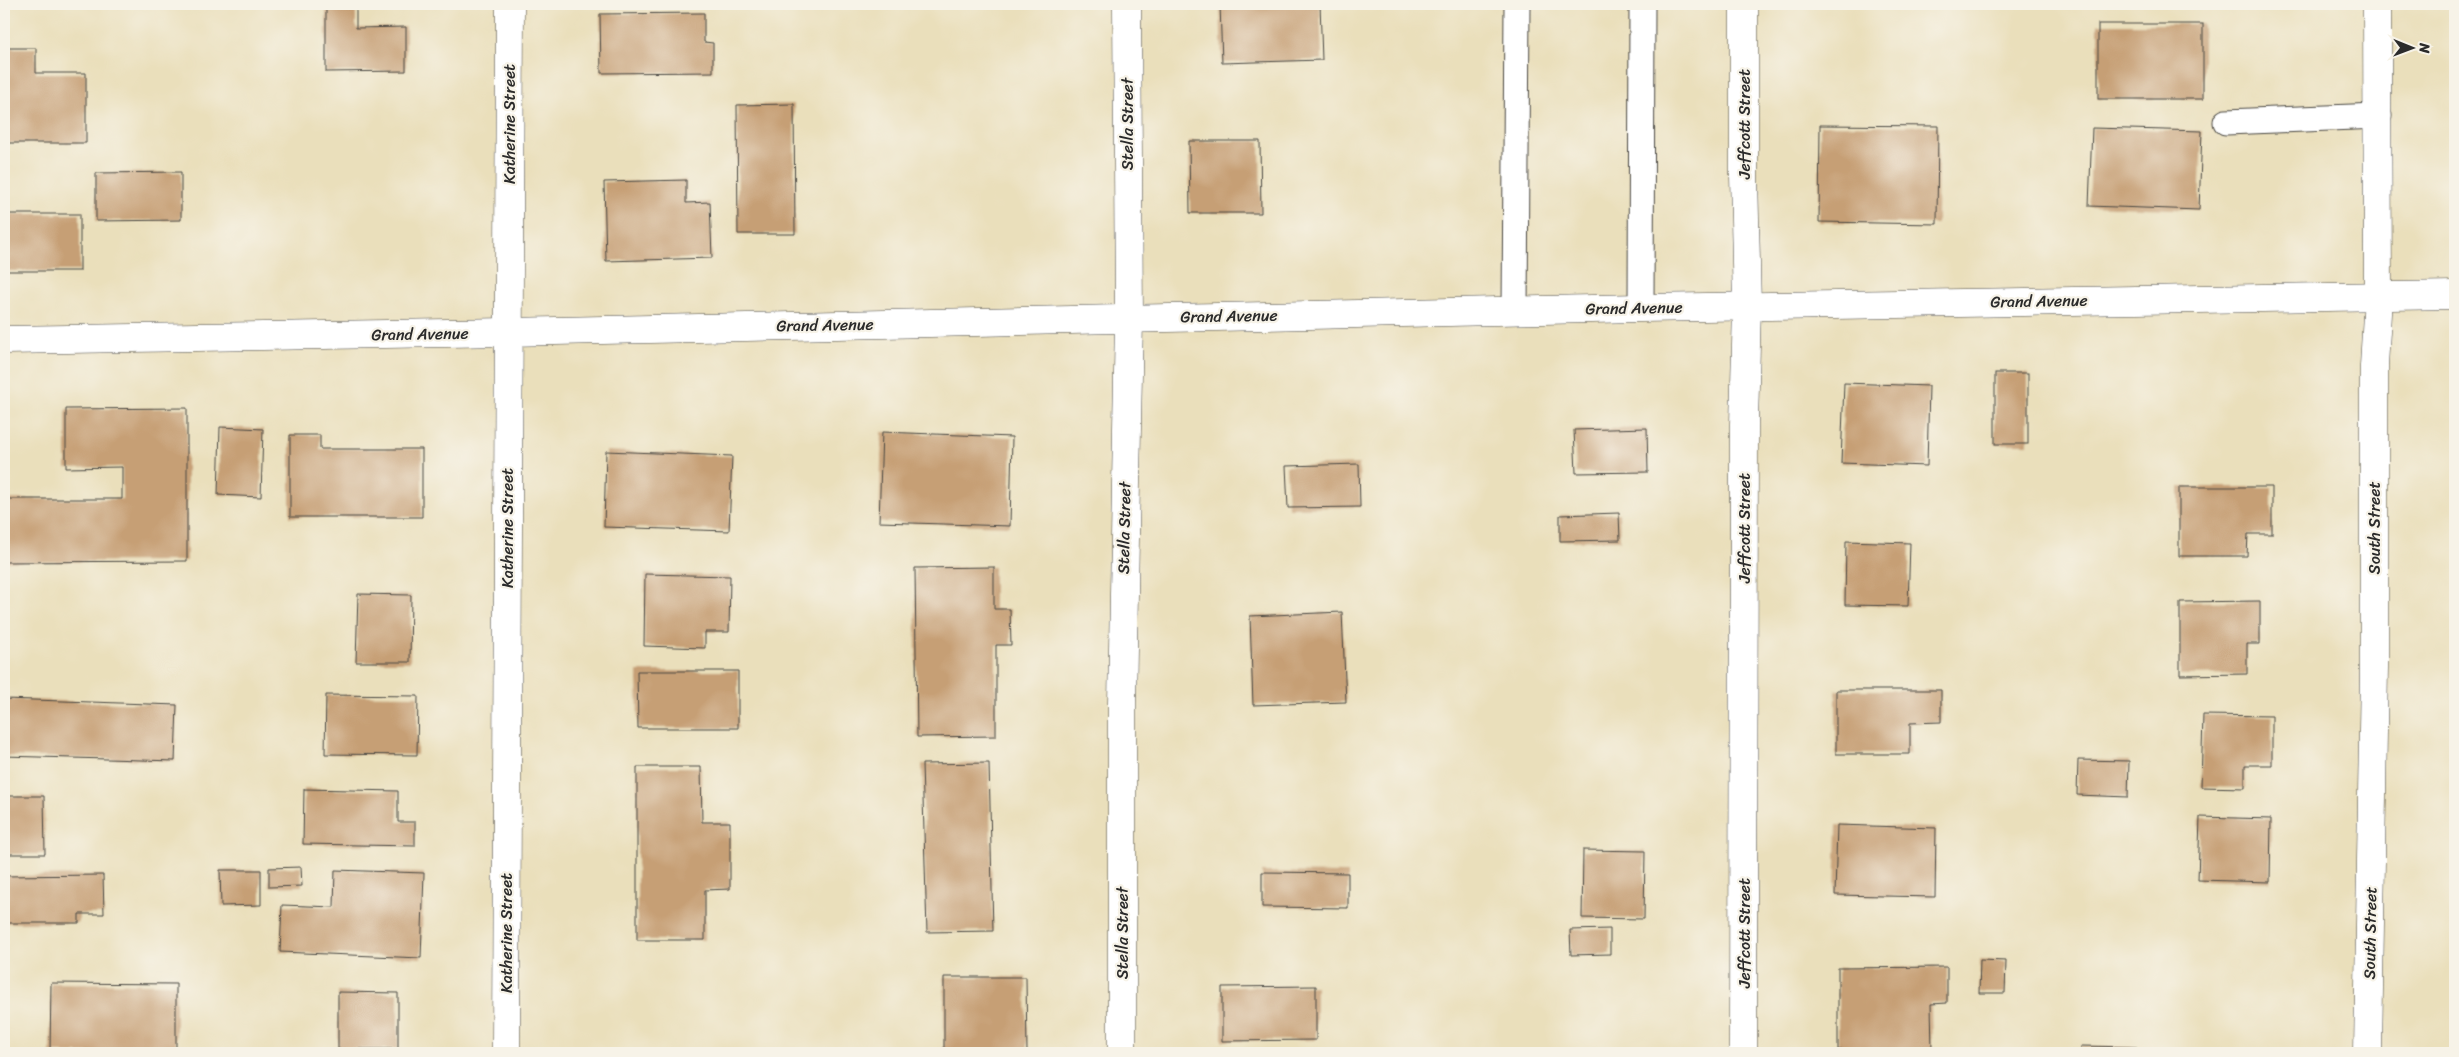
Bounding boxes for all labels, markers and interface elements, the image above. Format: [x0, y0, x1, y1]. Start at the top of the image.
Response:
north arrow [2386, 22, 2436, 72]
text: N [2412, 42, 2437, 54]
street label: Katherine Street [495, 64, 524, 184]
street label: Jeffcott Street [1730, 69, 1759, 180]
street label: Stella Street [1113, 77, 1142, 170]
street label: Grand Avenue [1990, 286, 2088, 316]
street label: Grand Avenue [1585, 293, 1683, 323]
street label: Grand Avenue [1180, 301, 1278, 331]
street label: Grand Avenue [776, 310, 874, 340]
street label: Grand Avenue [371, 319, 469, 349]
street label: Katherine Street [493, 468, 522, 588]
street label: Jeffcott Street [1730, 473, 1759, 584]
street label: Stella Street [1109, 481, 1139, 575]
street label: South Street [2360, 482, 2389, 574]
street label: Katherine Street [492, 873, 521, 993]
street label: Jeffcott Street [1730, 878, 1759, 989]
street label: Stella Street [1108, 886, 1137, 979]
street label: South Street [2355, 886, 2385, 980]

